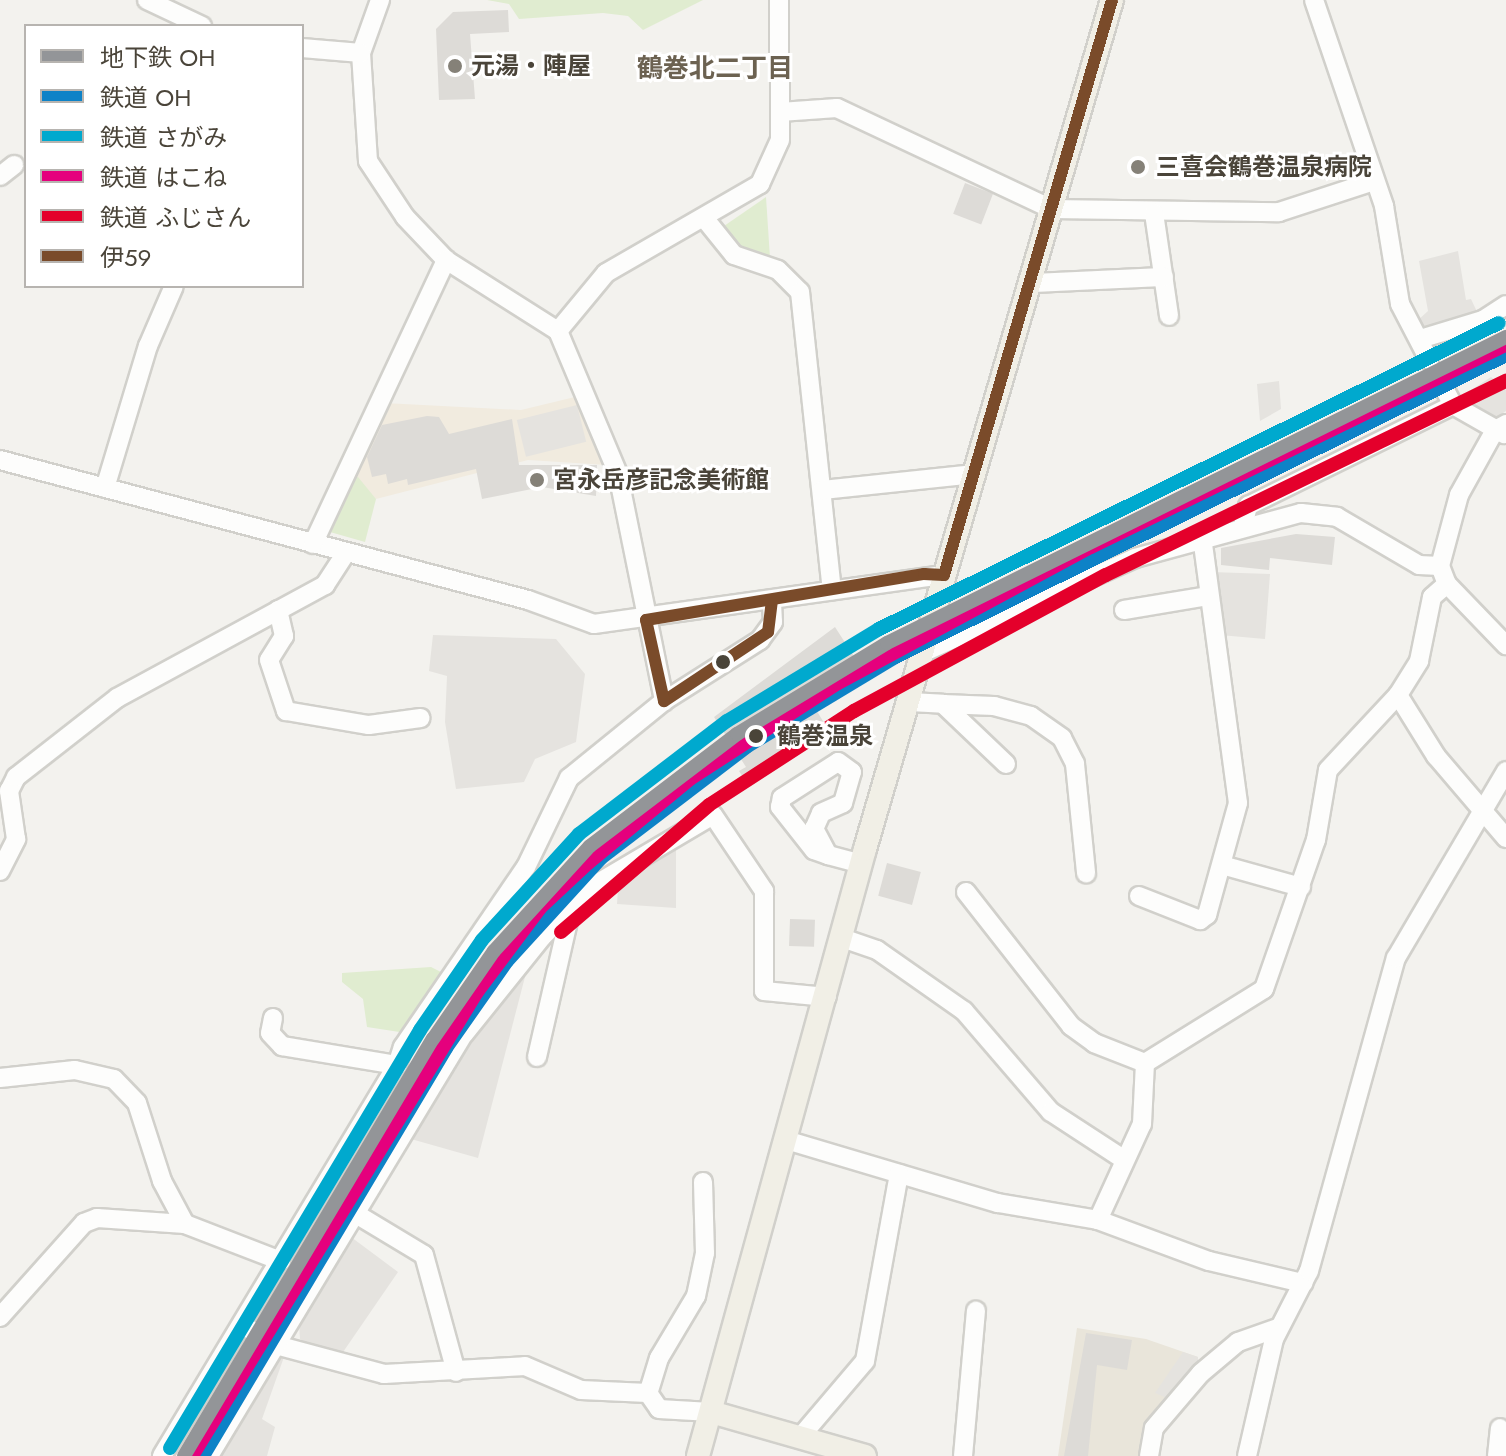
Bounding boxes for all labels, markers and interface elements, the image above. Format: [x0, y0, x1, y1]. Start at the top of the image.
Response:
legend [24, 24, 304, 288]
text: 地下鉄 OH [100, 40, 215, 75]
place label: 元湯・陣屋 [471, 52, 591, 80]
district label: 鶴巻北二丁目 [637, 53, 793, 85]
marker: 元湯・陣屋 [446, 57, 464, 75]
text: 鉄道 OH [100, 80, 191, 115]
text: 鉄道 さがみ [100, 120, 227, 155]
place label: 三喜会鶴巻温泉病院 [1156, 153, 1372, 181]
marker: 三喜会鶴巻温泉病院 [1127, 156, 1149, 178]
text: 鉄道 はこね [100, 160, 227, 195]
text: 鉄道 ふじさん [100, 200, 251, 235]
text: 伊59 [100, 240, 151, 275]
place label: 宮永岳彦記念美術館 [553, 466, 769, 494]
marker: 宮永岳彦記念美術館 [528, 471, 546, 489]
unlabelled marker [715, 654, 731, 670]
marker: 鶴巻温泉 [742, 722, 770, 750]
place label: 鶴巻温泉 [777, 722, 873, 750]

